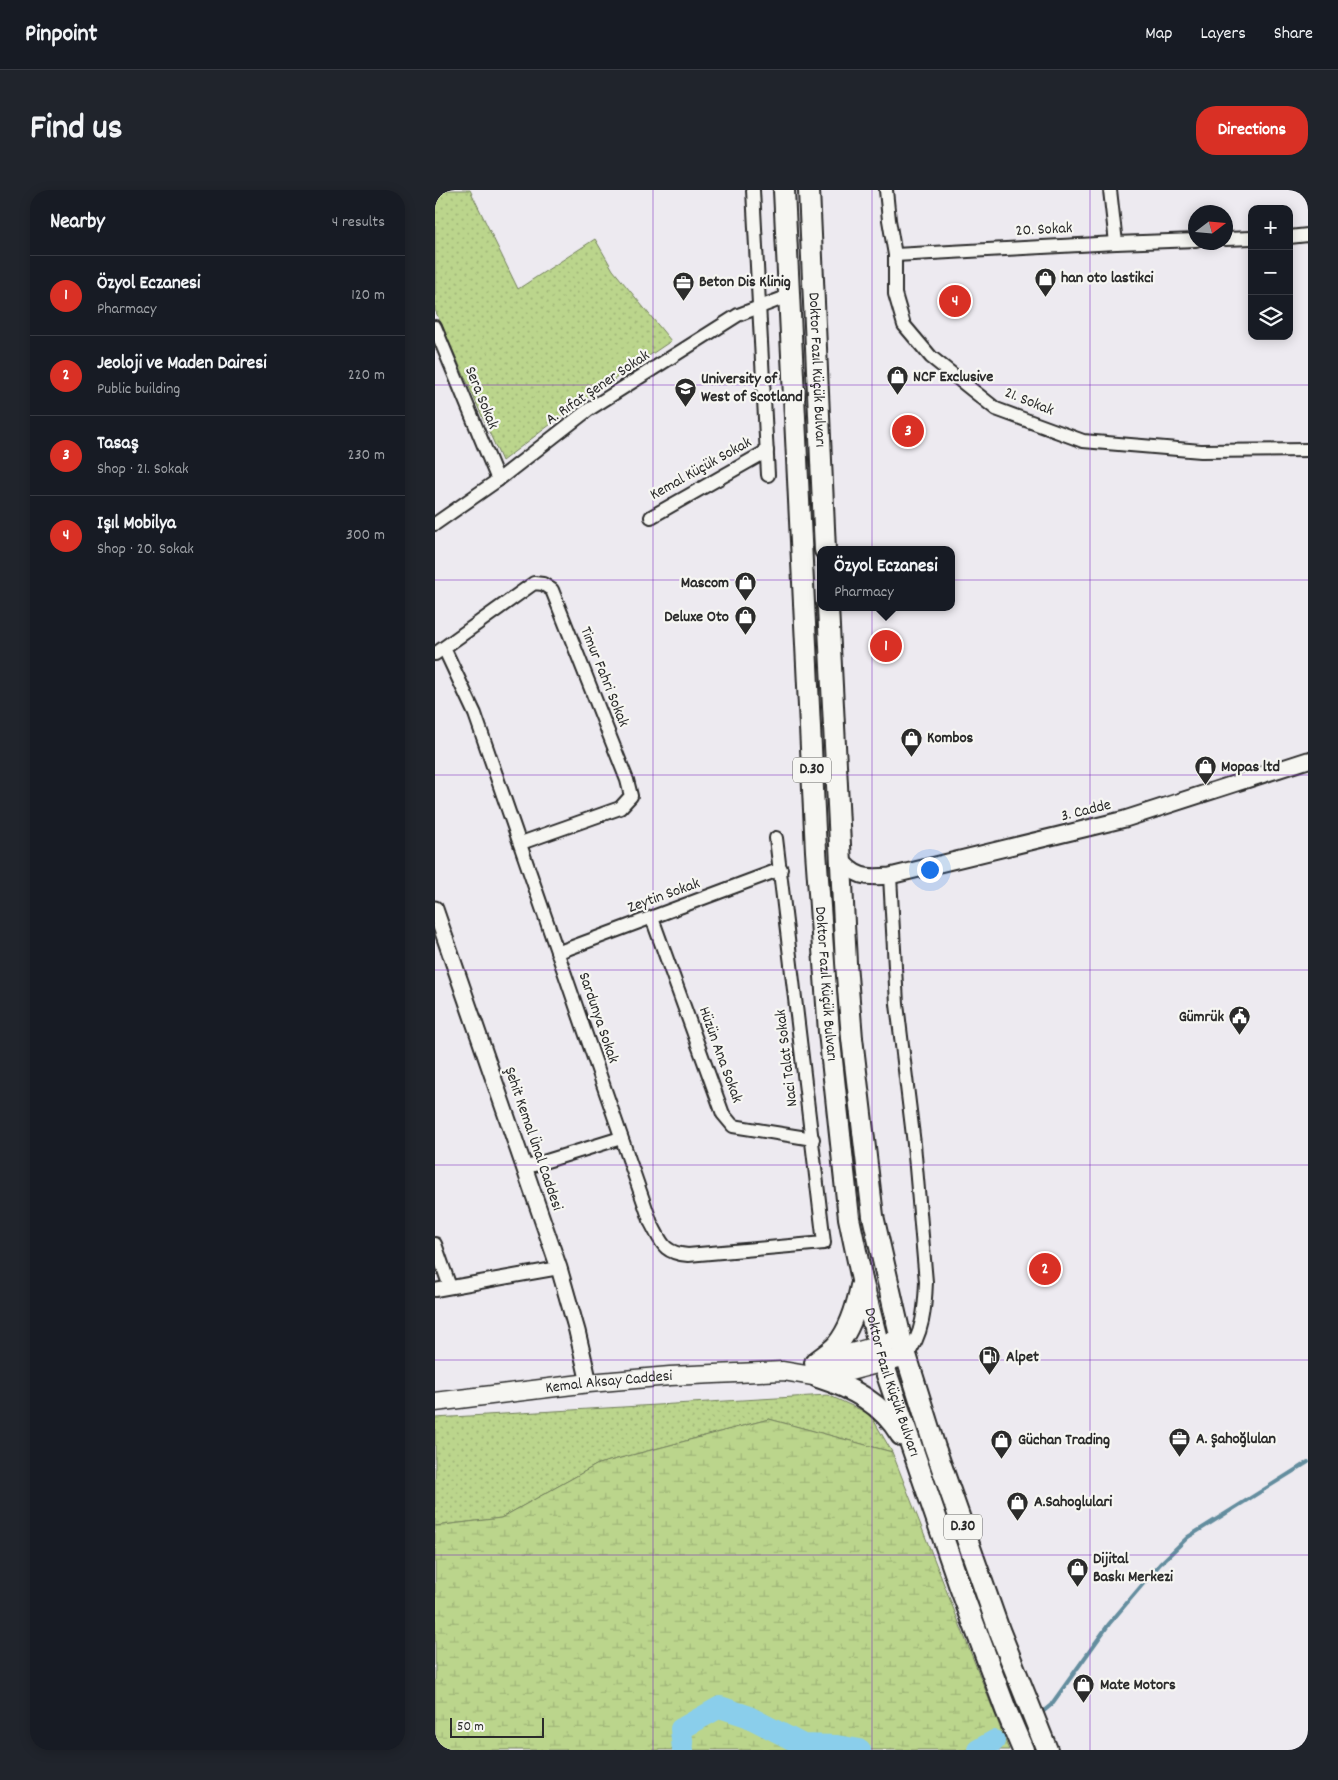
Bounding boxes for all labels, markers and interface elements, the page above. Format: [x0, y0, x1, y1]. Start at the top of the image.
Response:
text: Pinpoint [25, 18, 97, 52]
text: Map [1145, 22, 1172, 47]
text: Layers [1200, 22, 1246, 47]
text: Share [1274, 22, 1313, 47]
text: Find us [30, 105, 122, 155]
button: Directions [1196, 106, 1308, 155]
north arrow [1188, 205, 1233, 250]
map controls [1248, 205, 1293, 340]
button: + [1248, 205, 1293, 250]
text: Nearby [50, 208, 105, 238]
text: 4 results [332, 211, 385, 234]
street label: 20. Sokak [1015, 217, 1073, 243]
button: − [1248, 250, 1293, 295]
shop icon: han oto lastikci [1033, 266, 1057, 297]
place label: han oto lastikci [1061, 267, 1154, 290]
office icon: Beton Dis Klinig [671, 270, 695, 301]
text: Özyol Eczanesi [97, 271, 201, 298]
place label: Beton Dis Klinig [699, 271, 791, 294]
pin: 4 [939, 282, 971, 320]
text: 1 [64, 284, 68, 307]
text: 120 m [351, 284, 385, 307]
street label: Doktor Fazıl Küçük Bulvarı [802, 292, 832, 448]
button: layers [1248, 295, 1293, 340]
text: Pharmacy [97, 298, 156, 321]
street label: A. Rıfat Şener Sokak [541, 345, 655, 431]
text: Jeoloji ve Maden Dairesi [97, 351, 267, 378]
street label: Sera Sokak [458, 363, 504, 433]
text: 2 [63, 364, 70, 387]
text: 220 m [348, 364, 385, 387]
shop icon: NCF Exclusive [885, 365, 909, 396]
place label: NCF Exclusive [913, 366, 993, 389]
place label: University of West of Scotland [701, 368, 803, 409]
school or university icon: University of West of Scotland [673, 376, 697, 407]
text: Public building [97, 378, 180, 401]
street label: 21. Sokak [1001, 382, 1057, 422]
pin: 3 [892, 412, 924, 450]
text: Tasaş [97, 431, 139, 458]
street label: Kemal Küçük Sokak [646, 432, 756, 506]
text: 3 [62, 444, 70, 467]
text: 230 m [348, 444, 385, 467]
text: Shop · 21. Sokak [97, 458, 189, 481]
text: Işıl Mobilya [97, 511, 176, 538]
text: 4 [63, 524, 69, 547]
text: 300 m [346, 524, 385, 547]
text: Shop · 20. Sokak [97, 538, 194, 561]
popup [817, 546, 955, 611]
text: Özyol Eczanesi [834, 554, 938, 581]
shop icon: Mascom [733, 571, 757, 602]
place label: Mascom [681, 572, 729, 595]
text: Pharmacy [834, 581, 894, 604]
shop icon: Deluxe Oto [733, 605, 757, 636]
place label: Deluxe Oto [664, 606, 729, 629]
street label: Timur Fahri Sokak [573, 623, 635, 731]
pin: 1 [870, 627, 902, 665]
shop icon: Kombos [899, 726, 923, 757]
place label: Kombos [927, 727, 974, 750]
shop icon: Mopas ltd [1193, 755, 1217, 786]
place label: Mopas ltd [1221, 756, 1280, 779]
road number: D.30 [793, 758, 831, 782]
street label: 3. Cadde [1059, 794, 1113, 828]
your location [917, 857, 943, 883]
street label: Zeytin Sokak [625, 872, 703, 920]
street label: Doktor Fazıl Küçük Bulvarı [809, 906, 844, 1062]
street label: Sardunya Sokak [572, 969, 624, 1067]
street label: Hüzün Ana Sokak [692, 1004, 748, 1106]
public building icon: Gümrük [1228, 1005, 1252, 1036]
place label: Gümrük [1179, 1006, 1224, 1029]
street label: Naci Talat Sokak [770, 1008, 804, 1108]
street label: Şehit Kemal Ünal Caddesi [498, 1064, 568, 1214]
pin: 2 [1029, 1250, 1061, 1288]
street label: Doktor Fazıl Küçük Bulvarı [858, 1305, 926, 1460]
fuel station icon: Alpet [978, 1345, 1002, 1376]
place label: Alpet [1006, 1346, 1039, 1369]
street label: Kemal Aksay Caddesi [544, 1364, 673, 1400]
office icon: A. Şahoğlulan [1168, 1427, 1192, 1458]
shop icon: Güchan Trading [990, 1428, 1014, 1459]
place label: A. Şahoğlulan [1196, 1428, 1276, 1451]
place label: Güchan Trading [1018, 1429, 1110, 1452]
shop icon: A.Sahoglulari [1006, 1490, 1030, 1521]
place label: A.Sahoglulari [1034, 1491, 1112, 1514]
road number: D.30 [944, 1514, 982, 1540]
place label: Dijital Baskı Merkezi [1093, 1548, 1173, 1589]
shop icon: Dijital Baskı Merkezi [1065, 1556, 1089, 1587]
shop icon: Mate Motors [1072, 1673, 1096, 1704]
place label: Mate Motors [1100, 1674, 1176, 1697]
scale bar [450, 1715, 544, 1738]
text: 50 m [457, 1717, 484, 1737]

